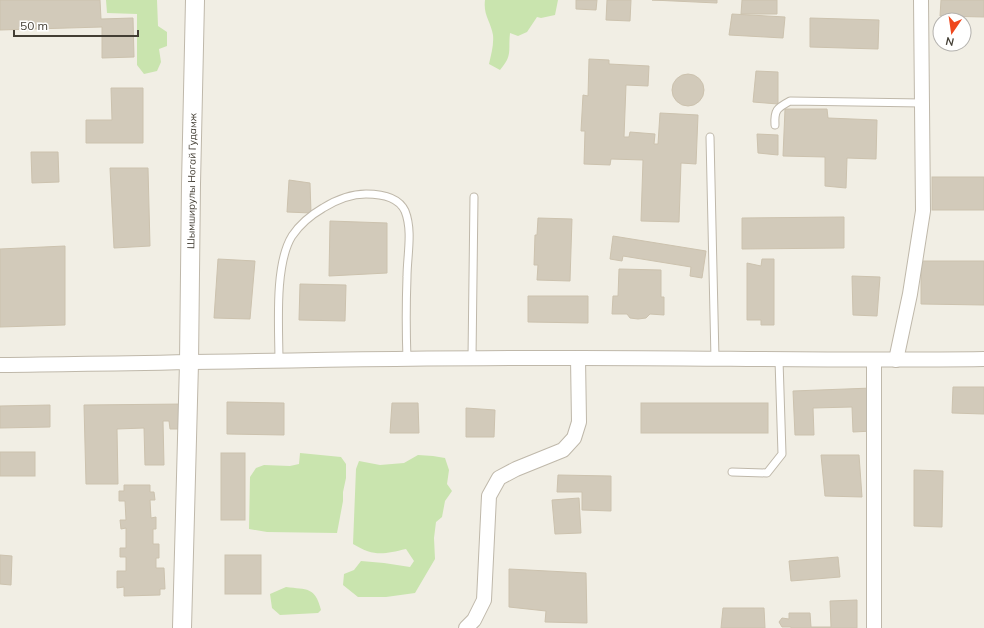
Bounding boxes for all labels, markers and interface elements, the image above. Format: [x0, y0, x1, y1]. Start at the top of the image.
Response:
scale bar [14, 12, 138, 38]
north arrow [932, 12, 972, 52]
text: 50 m [20, 18, 48, 33]
text: N [944, 34, 955, 49]
street label: Шымширулы Ногай Гудамж [184, 112, 200, 249]

